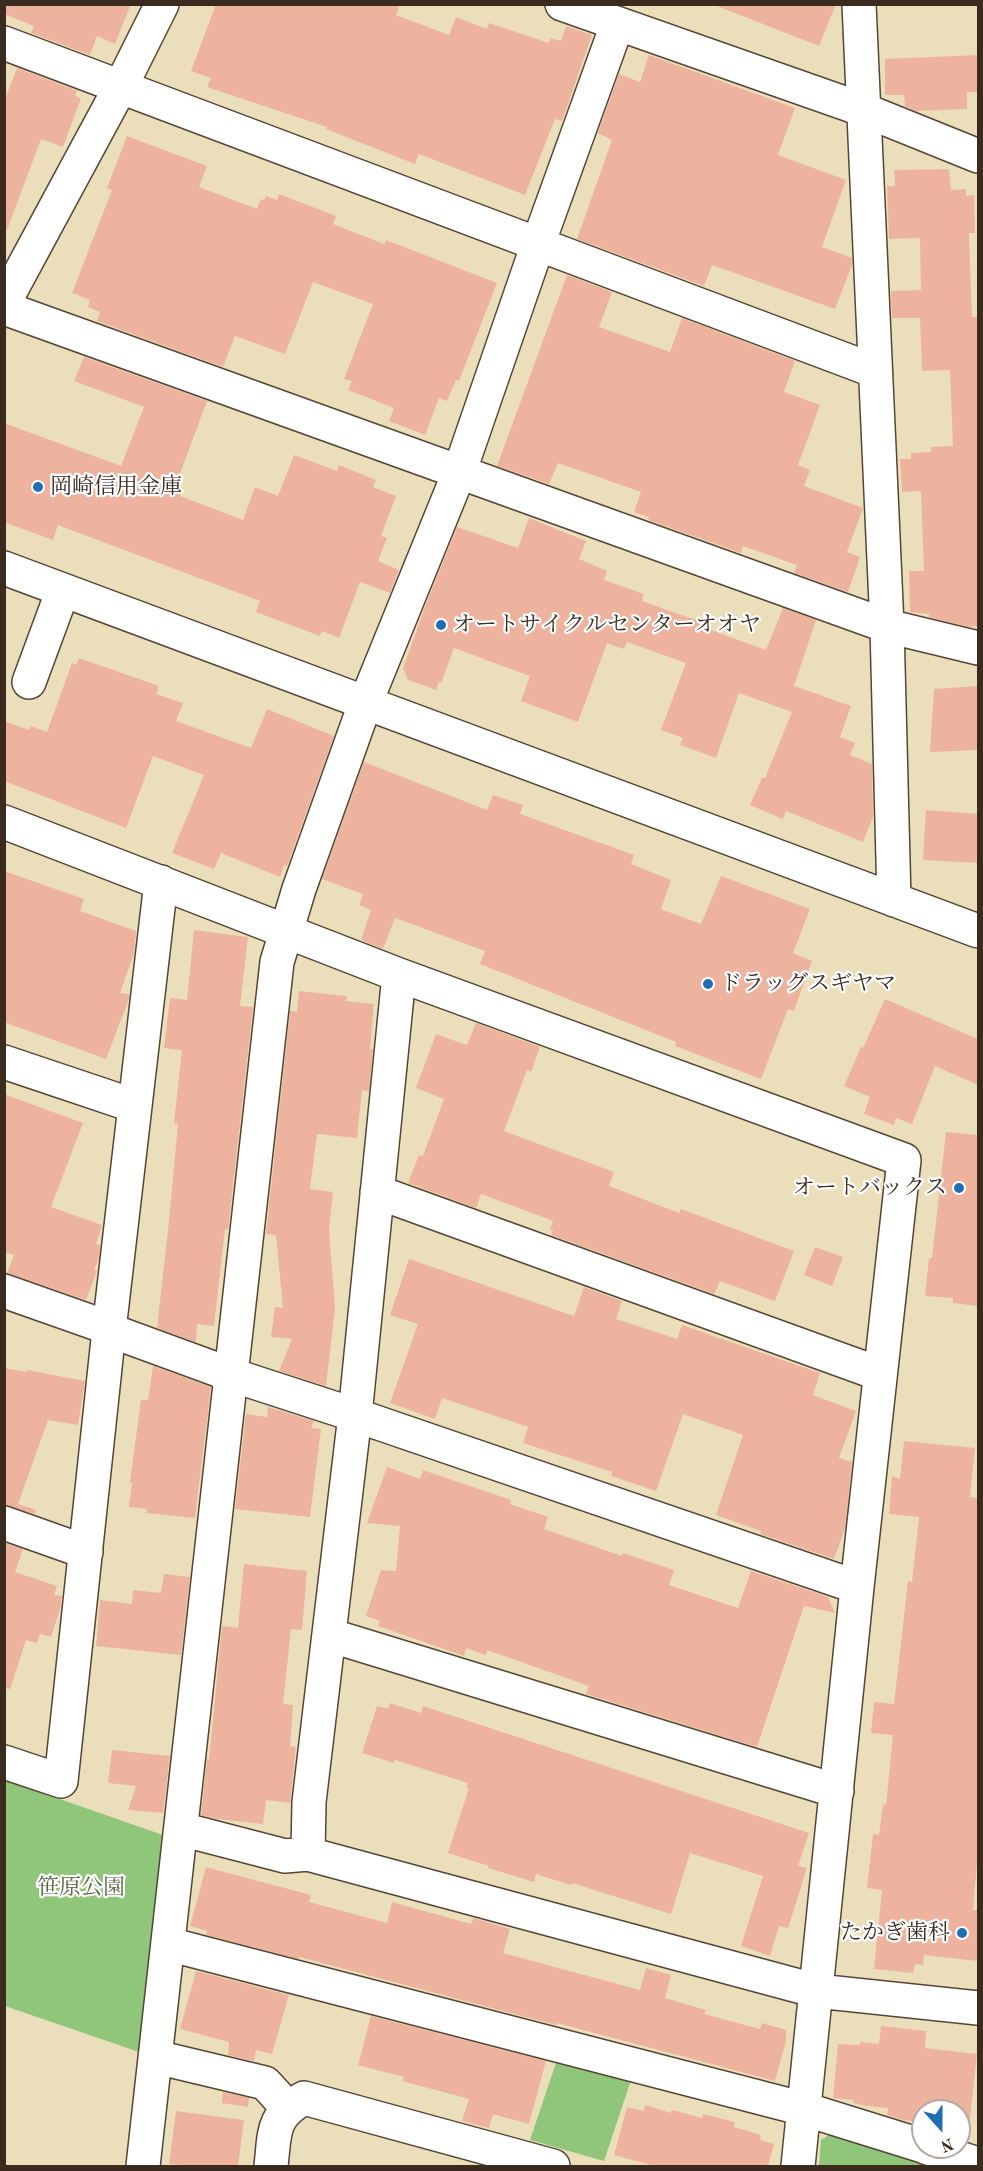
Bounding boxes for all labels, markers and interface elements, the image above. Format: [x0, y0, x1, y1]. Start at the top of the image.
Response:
place label: 岡崎信用金庫 [50, 474, 182, 500]
marker: 岡崎信用金庫 [31, 480, 45, 494]
place label: オートサイクルセンターオオヤ [453, 612, 761, 638]
marker: オートサイクルセンターオオヤ [434, 618, 448, 632]
place label: ドラッグスギヤマ [720, 971, 896, 997]
marker: ドラッグスギヤマ [701, 977, 715, 991]
place label: オートバックス [793, 1175, 947, 1201]
marker: オートバックス [952, 1181, 966, 1195]
park label: 笹原公園 [37, 1875, 125, 1901]
place label: たかぎ歯科 [840, 1920, 950, 1946]
marker: たかぎ歯科 [955, 1926, 969, 1940]
north arrow [911, 2099, 971, 2159]
text: N [938, 2134, 955, 2154]

